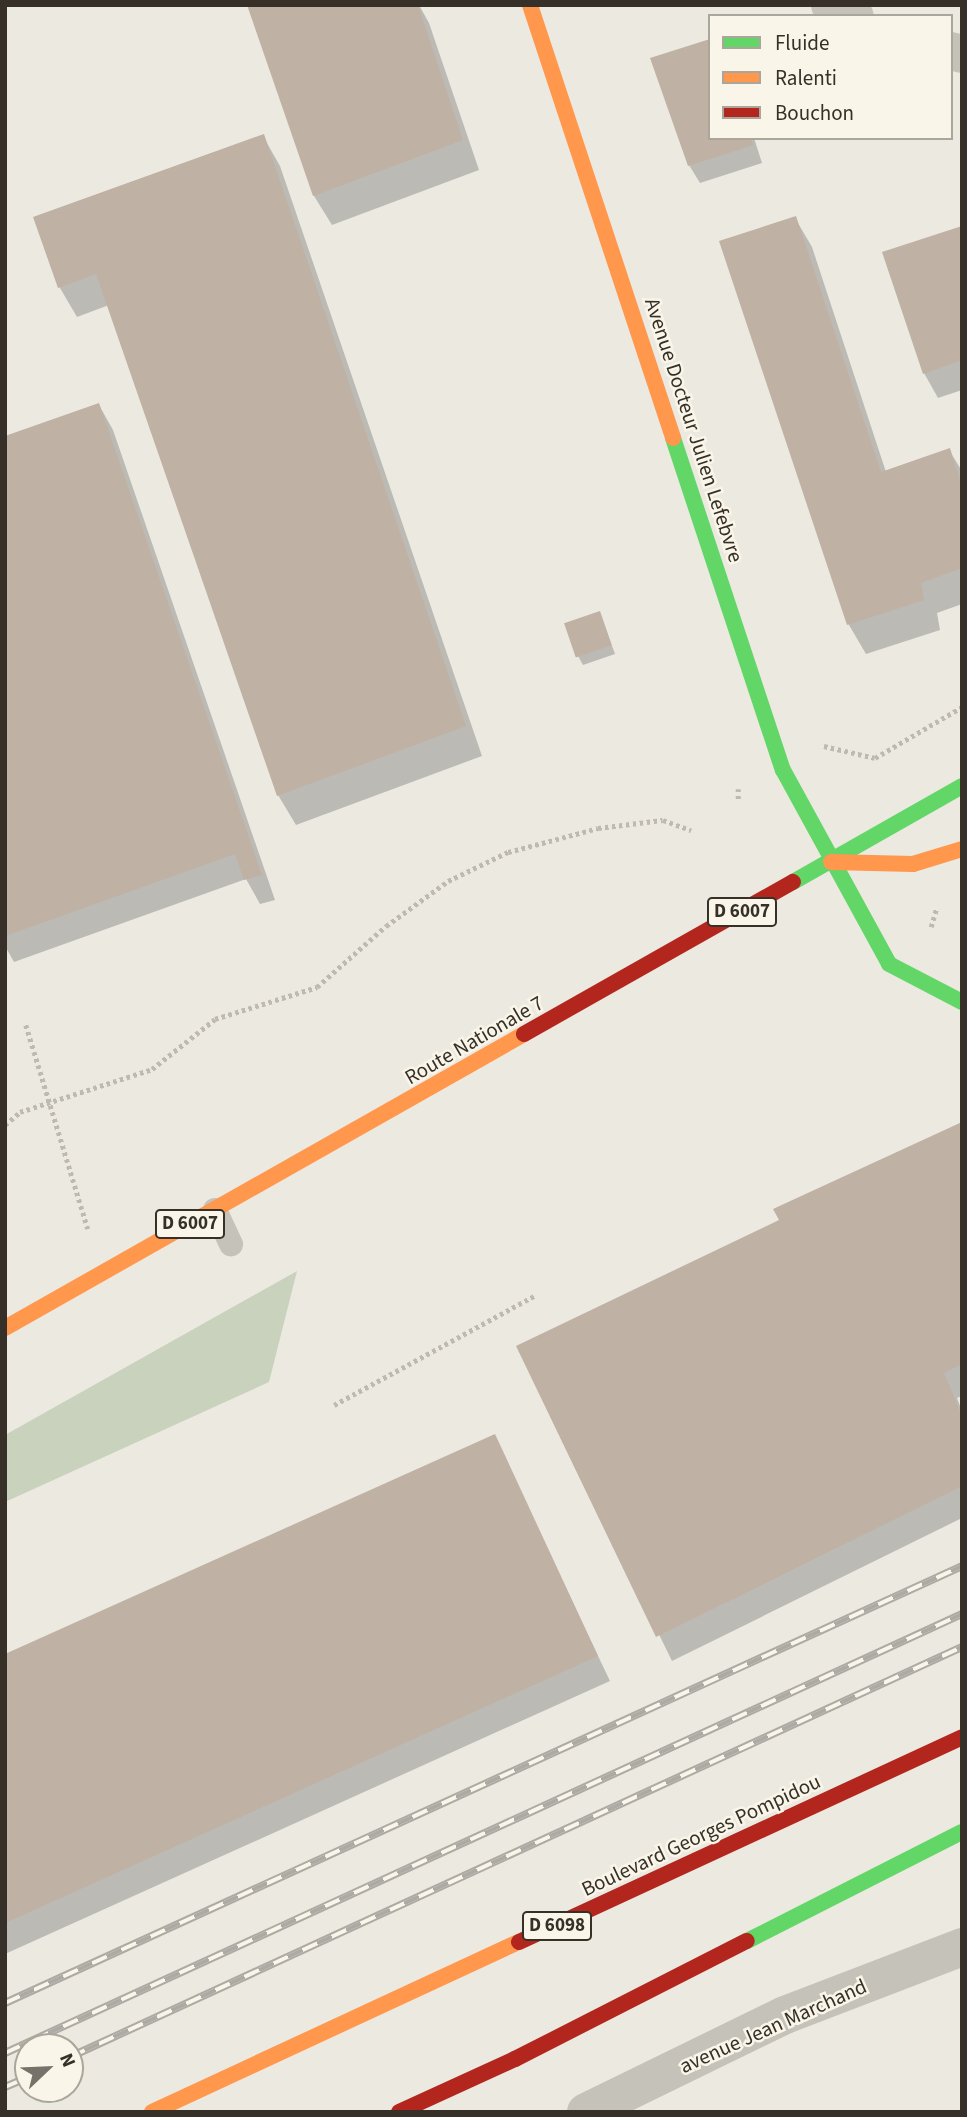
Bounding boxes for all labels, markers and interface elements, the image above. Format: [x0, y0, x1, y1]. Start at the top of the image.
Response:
legend [708, 14, 953, 140]
text: Fluide [775, 28, 829, 58]
text: Ralenti [775, 63, 837, 93]
text: Bouchon [775, 98, 854, 128]
street label: Avenue Docteur Julien Lefebvre [639, 295, 749, 565]
road number: D 6007 [707, 896, 777, 928]
street label: Route Nationale 7 [400, 990, 548, 1090]
road number: D 6007 [155, 1208, 225, 1240]
street label: Boulevard Georges Pompidou [577, 1768, 825, 1902]
road number: D 6098 [522, 1910, 592, 1942]
street label: avenue Jean Marchand [675, 1973, 871, 2079]
north arrow [14, 2033, 84, 2103]
text: N [52, 2049, 82, 2071]

